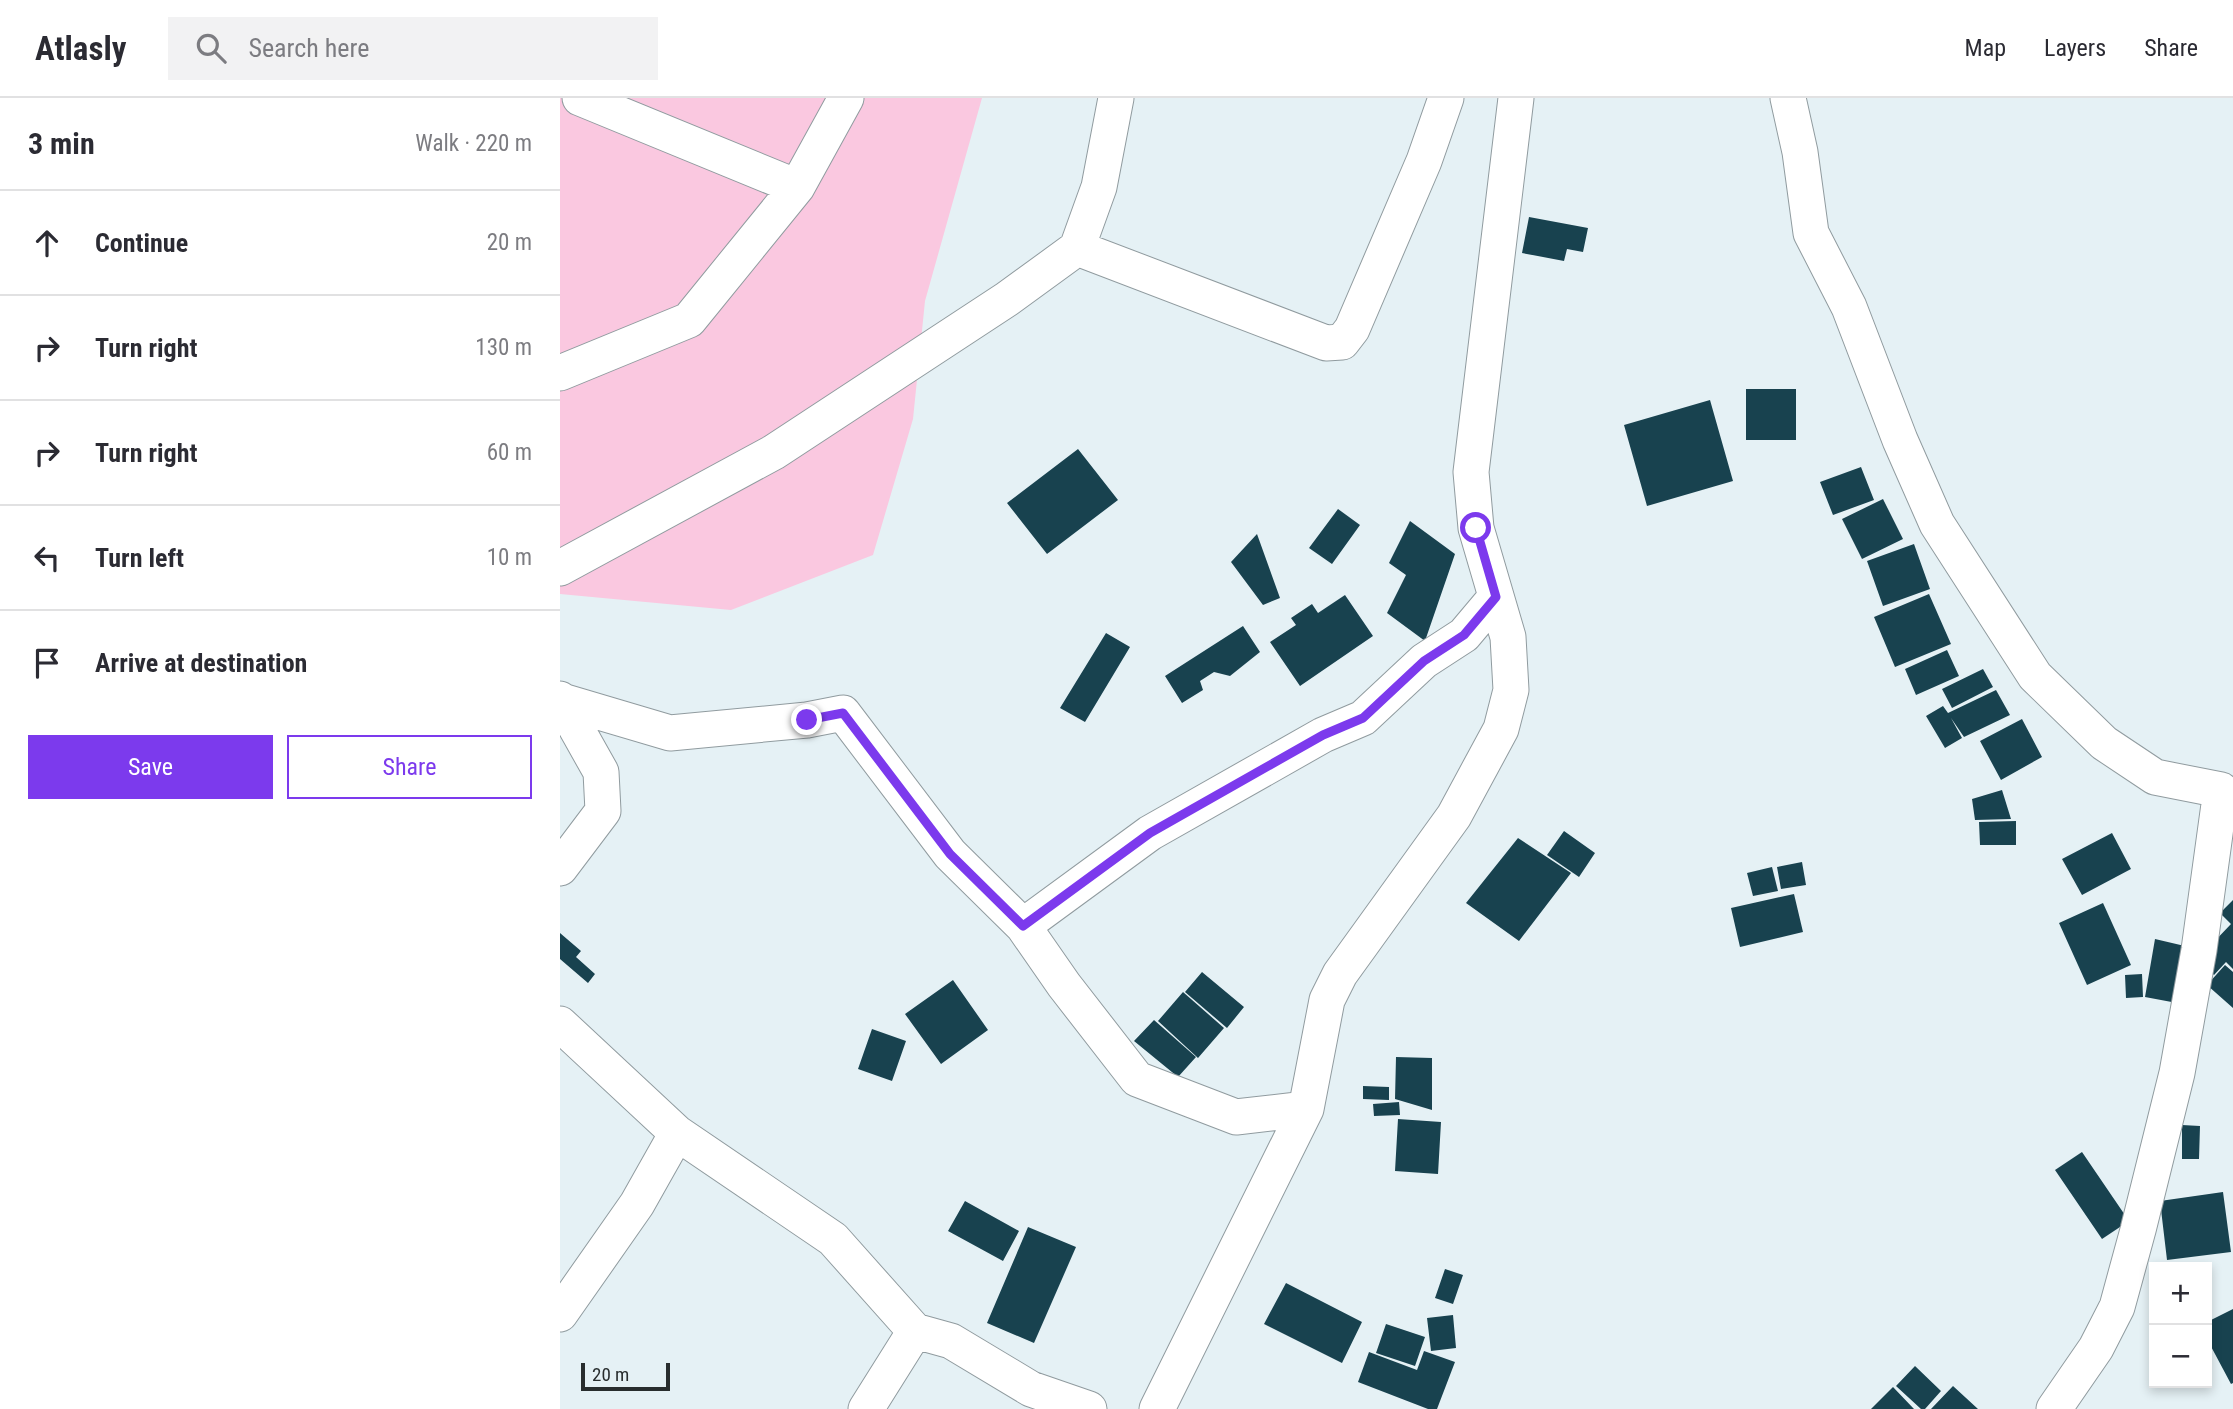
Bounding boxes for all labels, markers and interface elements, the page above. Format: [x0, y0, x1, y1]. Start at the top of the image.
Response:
search box [168, 17, 658, 80]
text: Atlasly [35, 29, 126, 68]
icon: search [192, 29, 230, 67]
text: Search here [248, 33, 369, 63]
text: Map [1965, 34, 2006, 62]
text: Layers [2044, 34, 2106, 62]
text: Share [2144, 34, 2198, 62]
text: 3 min [28, 126, 95, 161]
text: Walk · 220 m [415, 130, 532, 157]
icon: ahead [28, 224, 66, 262]
text: Continue [95, 228, 188, 258]
text: 20 m [487, 229, 532, 256]
icon: right [28, 329, 66, 367]
text: Turn right [95, 333, 197, 363]
text: 130 m [475, 334, 532, 361]
icon: right [28, 434, 66, 472]
text: Turn right [95, 438, 197, 468]
text: 60 m [487, 439, 532, 466]
route start [1460, 512, 1491, 543]
icon: left [28, 539, 66, 577]
text: Turn left [95, 543, 184, 573]
text: 10 m [487, 544, 532, 571]
icon: arrive [28, 644, 66, 682]
text: Arrive at destination [95, 648, 307, 678]
route end [791, 704, 822, 735]
button: Save [28, 735, 273, 799]
button: Share [287, 735, 532, 799]
map controls [2149, 1262, 2212, 1388]
button: + [2149, 1262, 2212, 1325]
button: − [2149, 1325, 2212, 1388]
scale bar [581, 1360, 670, 1392]
text: 20 m [592, 1363, 629, 1386]

